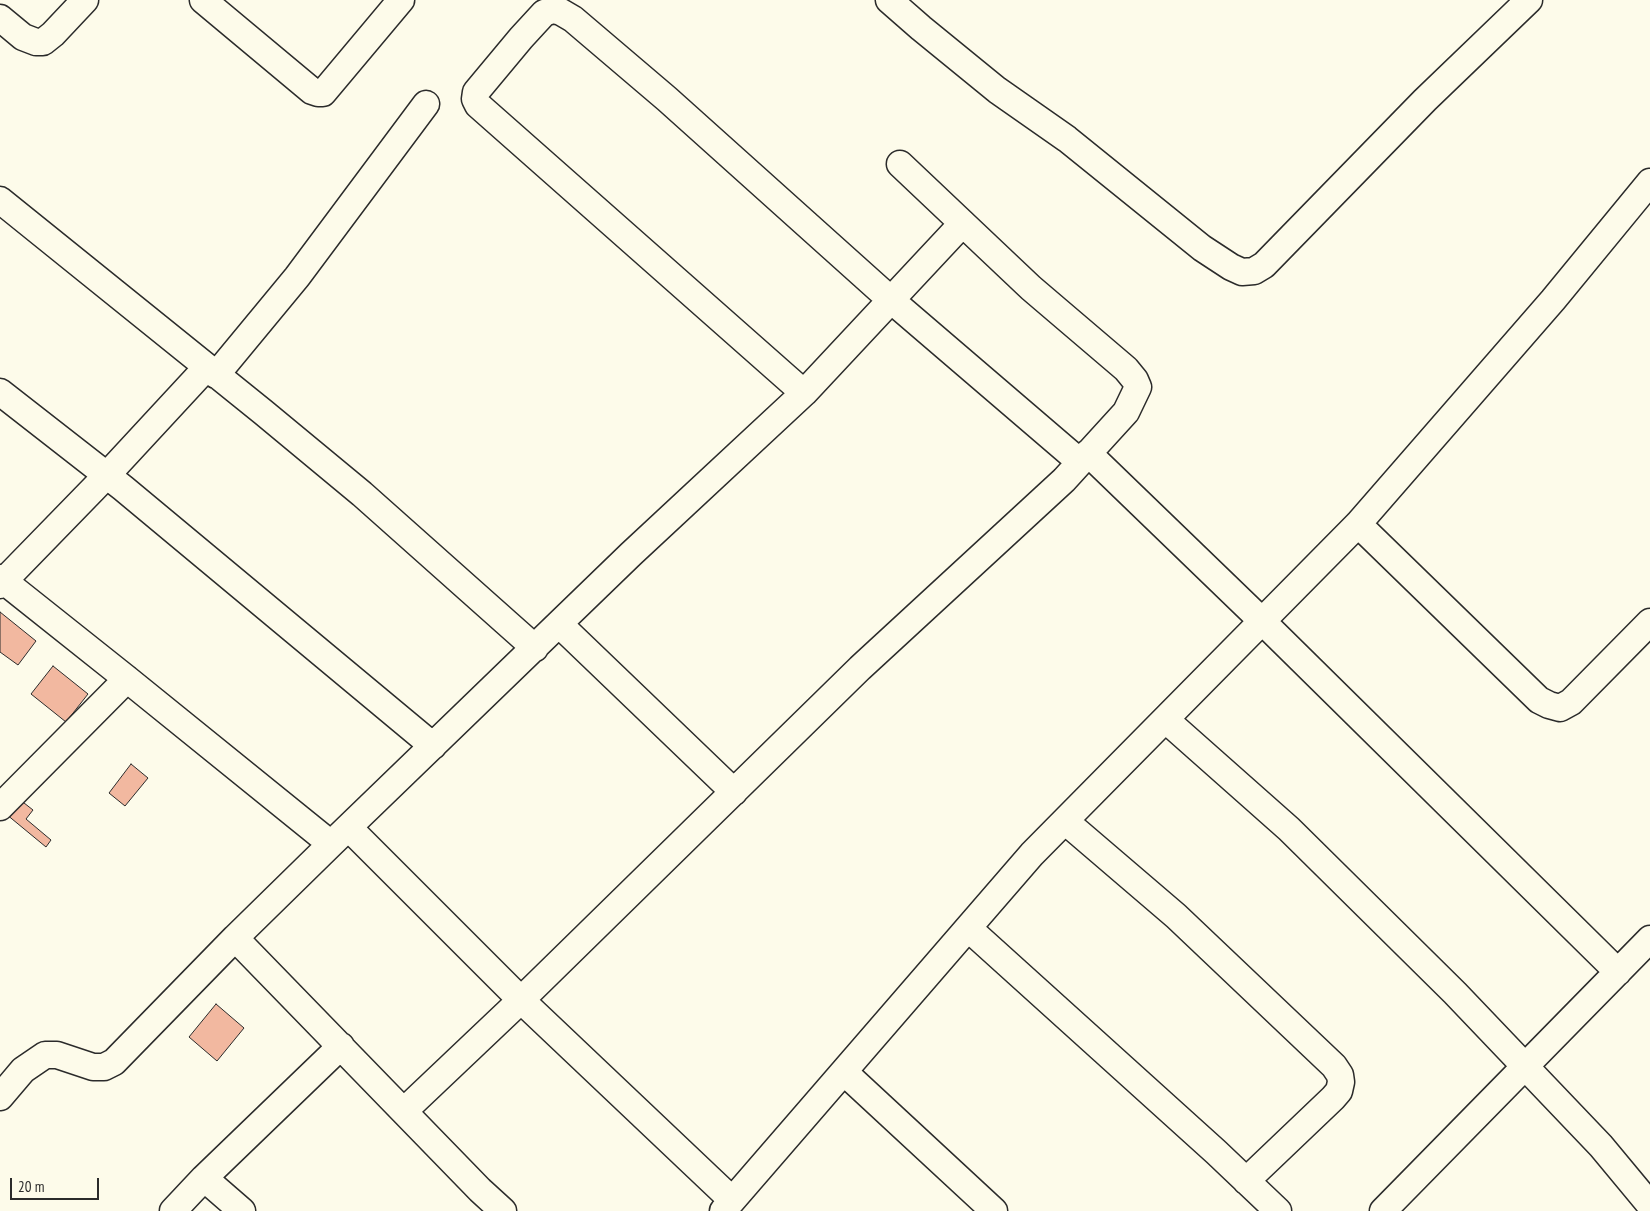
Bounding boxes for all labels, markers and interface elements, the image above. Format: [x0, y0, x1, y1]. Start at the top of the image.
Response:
scale bar [12, 1168, 101, 1200]
text: 20 m [18, 1177, 44, 1196]

